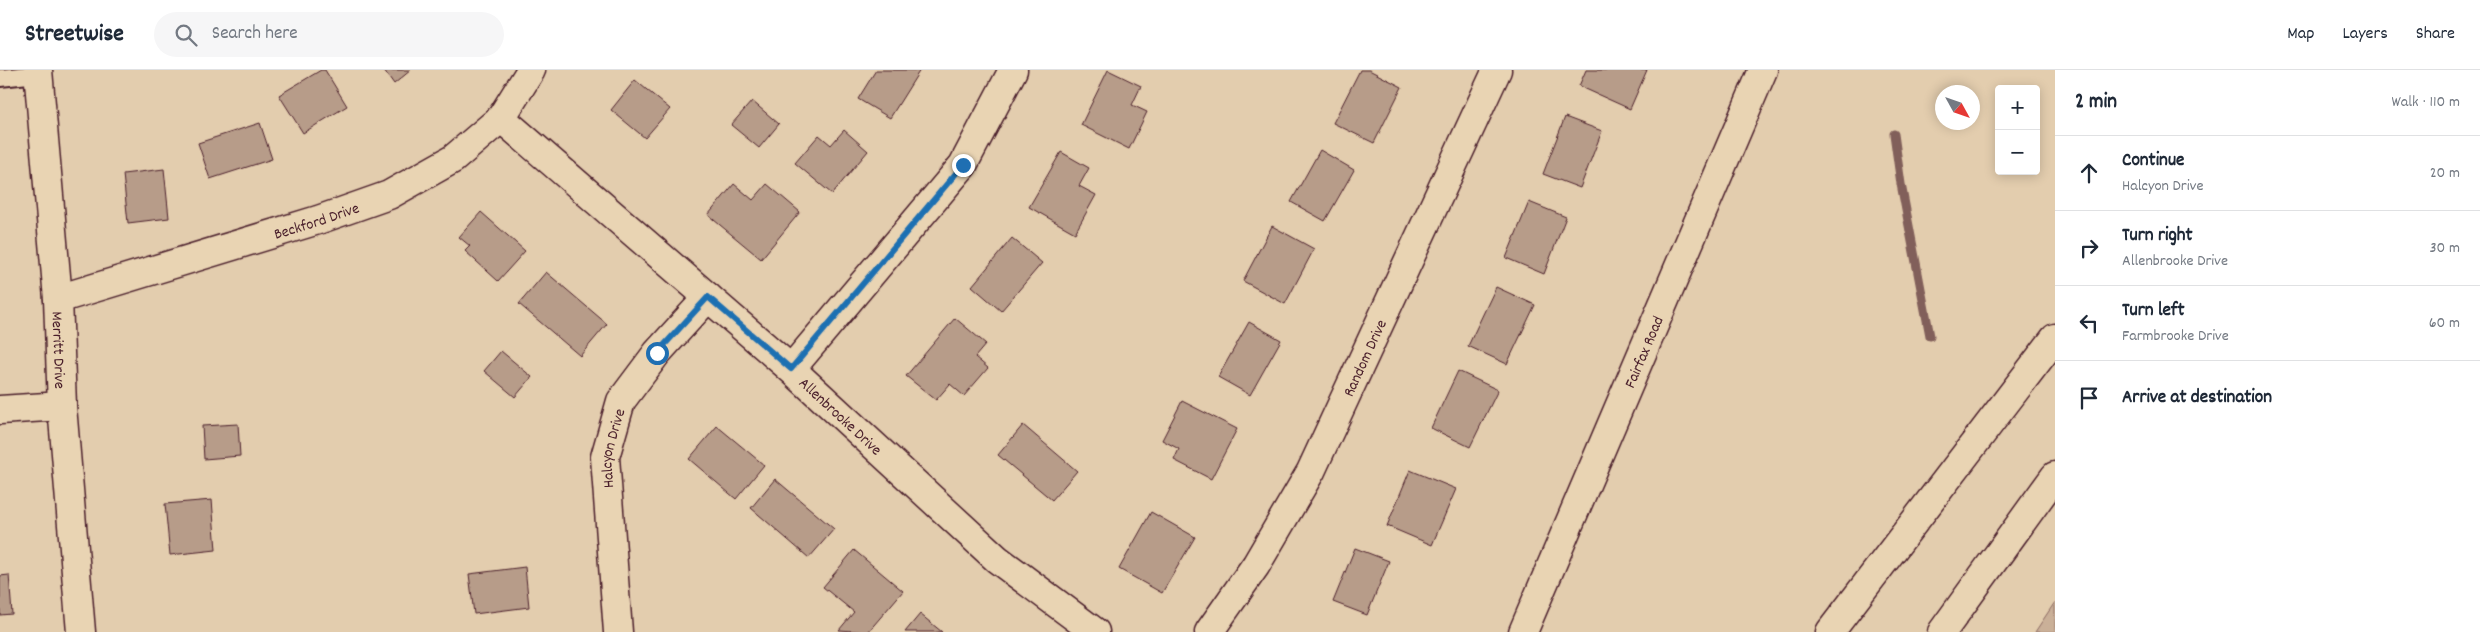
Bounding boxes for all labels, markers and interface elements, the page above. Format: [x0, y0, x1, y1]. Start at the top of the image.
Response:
search box [154, 12, 504, 57]
text: Streetwise [25, 18, 124, 52]
icon: search [172, 21, 200, 49]
text: Search here [212, 21, 298, 48]
text: Map [2287, 22, 2314, 47]
text: Layers [2342, 22, 2388, 47]
text: Share [2416, 22, 2455, 47]
north arrow [1935, 85, 1980, 130]
map controls [1995, 85, 2040, 175]
button: + [1995, 85, 2040, 130]
text: 2 min [2075, 88, 2117, 118]
text: Walk · 110 m [2392, 91, 2460, 114]
button: − [1995, 130, 2040, 175]
text: Continue [2122, 148, 2184, 175]
route end [952, 154, 975, 177]
icon: ahead [2075, 159, 2103, 187]
text: 20 m [2430, 162, 2460, 185]
text: Halcyon Drive [2122, 175, 2203, 198]
street label: Beckford Drive [271, 197, 363, 247]
text: Turn right [2122, 223, 2193, 250]
icon: right [2075, 234, 2103, 262]
text: 30 m [2430, 237, 2460, 260]
text: Allenbrooke Drive [2122, 250, 2228, 273]
text: Turn left [2122, 298, 2185, 325]
icon: left [2075, 309, 2103, 337]
street label: Merritt Drive [44, 311, 70, 389]
text: 60 m [2429, 312, 2460, 335]
street label: Fairfax Road [1620, 313, 1671, 392]
street label: Random Drive [1338, 316, 1394, 401]
text: Farmbrooke Drive [2122, 325, 2229, 348]
route start [646, 342, 669, 365]
street label: Allenbrooke Drive [793, 373, 886, 462]
icon: arrive [2075, 384, 2103, 412]
text: Arrive at destination [2122, 385, 2272, 412]
street label: Halcyon Drive [596, 406, 632, 489]

